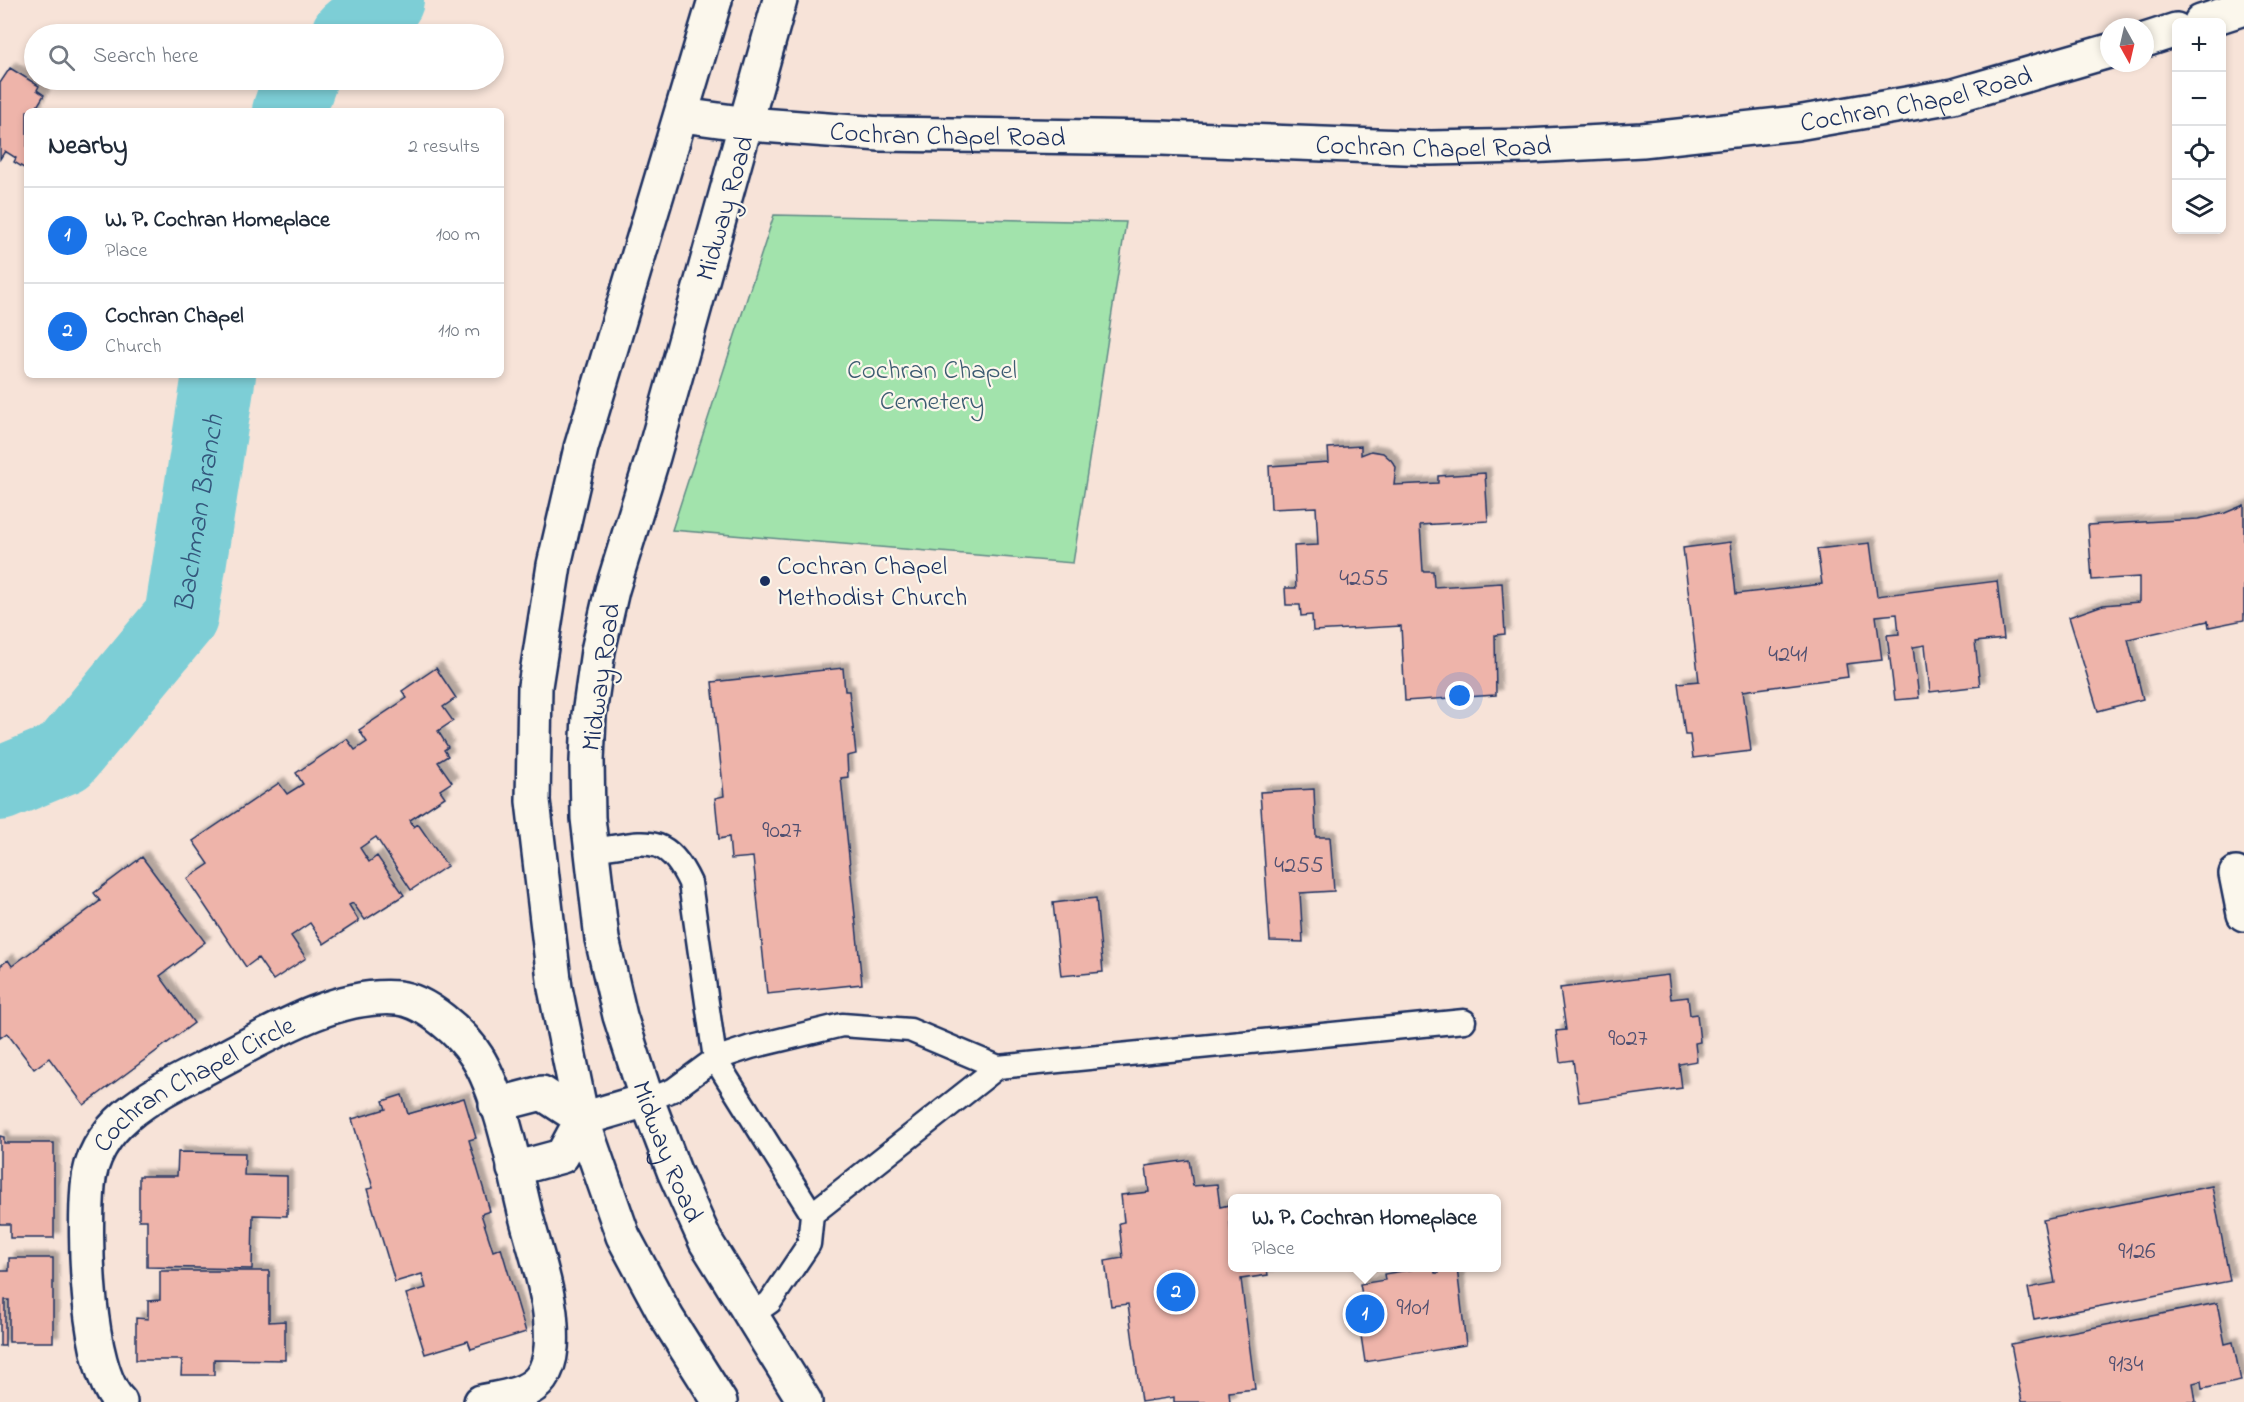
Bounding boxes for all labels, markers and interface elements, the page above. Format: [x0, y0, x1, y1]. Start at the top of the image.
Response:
north arrow [2100, 18, 2154, 72]
map controls [2172, 18, 2226, 234]
button: + [2172, 18, 2226, 72]
search box [24, 24, 504, 90]
icon: search [45, 41, 78, 74]
text: Search here [93, 41, 198, 73]
street label: Cochran Chapel Road [1797, 57, 2037, 144]
button: − [2172, 72, 2226, 126]
street label: Cochran Chapel Road [828, 113, 1066, 159]
button: locate [2172, 126, 2226, 180]
street label: Cochran Chapel Road [1315, 127, 1552, 170]
text: Nearby [48, 128, 127, 166]
street label: Midway Road [687, 132, 766, 286]
text: 2 results [408, 133, 480, 162]
button: layers [2172, 180, 2226, 234]
text: W. P. Cochran Homeplace [105, 205, 330, 237]
text: 1 [64, 221, 71, 250]
text: 100 m [436, 221, 480, 250]
text: Place [105, 237, 147, 266]
text: Cochran Chapel [105, 301, 244, 333]
text: 2 [63, 317, 72, 346]
text: 110 m [438, 317, 480, 346]
text: Church [105, 333, 161, 362]
park label: Cochran Chapel Cemetery [847, 352, 1017, 422]
water label: Bachman Branch [165, 412, 237, 616]
place label: Cochran Chapel Methodist Church [777, 548, 967, 618]
house number: 4255 [1339, 562, 1389, 597]
marker: Cochran Chapel Methodist Church [758, 574, 772, 588]
street label: Midway Road [573, 601, 632, 754]
house number: 4241 [1768, 638, 1808, 673]
your location [1445, 681, 1474, 710]
house number: 9027 [762, 814, 802, 849]
house number: 4255 [1274, 849, 1324, 884]
street label: Cochran Chapel Circle [84, 1007, 302, 1160]
house number: 9027 [1608, 1022, 1648, 1057]
street label: Midway Road [620, 1076, 712, 1229]
popup [1228, 1194, 1501, 1272]
text: W. P. Cochran Homeplace [1252, 1203, 1477, 1235]
text: Place [1252, 1235, 1294, 1264]
house number: 9126 [2118, 1235, 2156, 1270]
pin: 2 [1156, 1270, 1196, 1314]
house number: 9101 [1397, 1291, 1430, 1326]
pin: 1 [1346, 1292, 1384, 1336]
house number: 9134 [2109, 1348, 2143, 1383]

